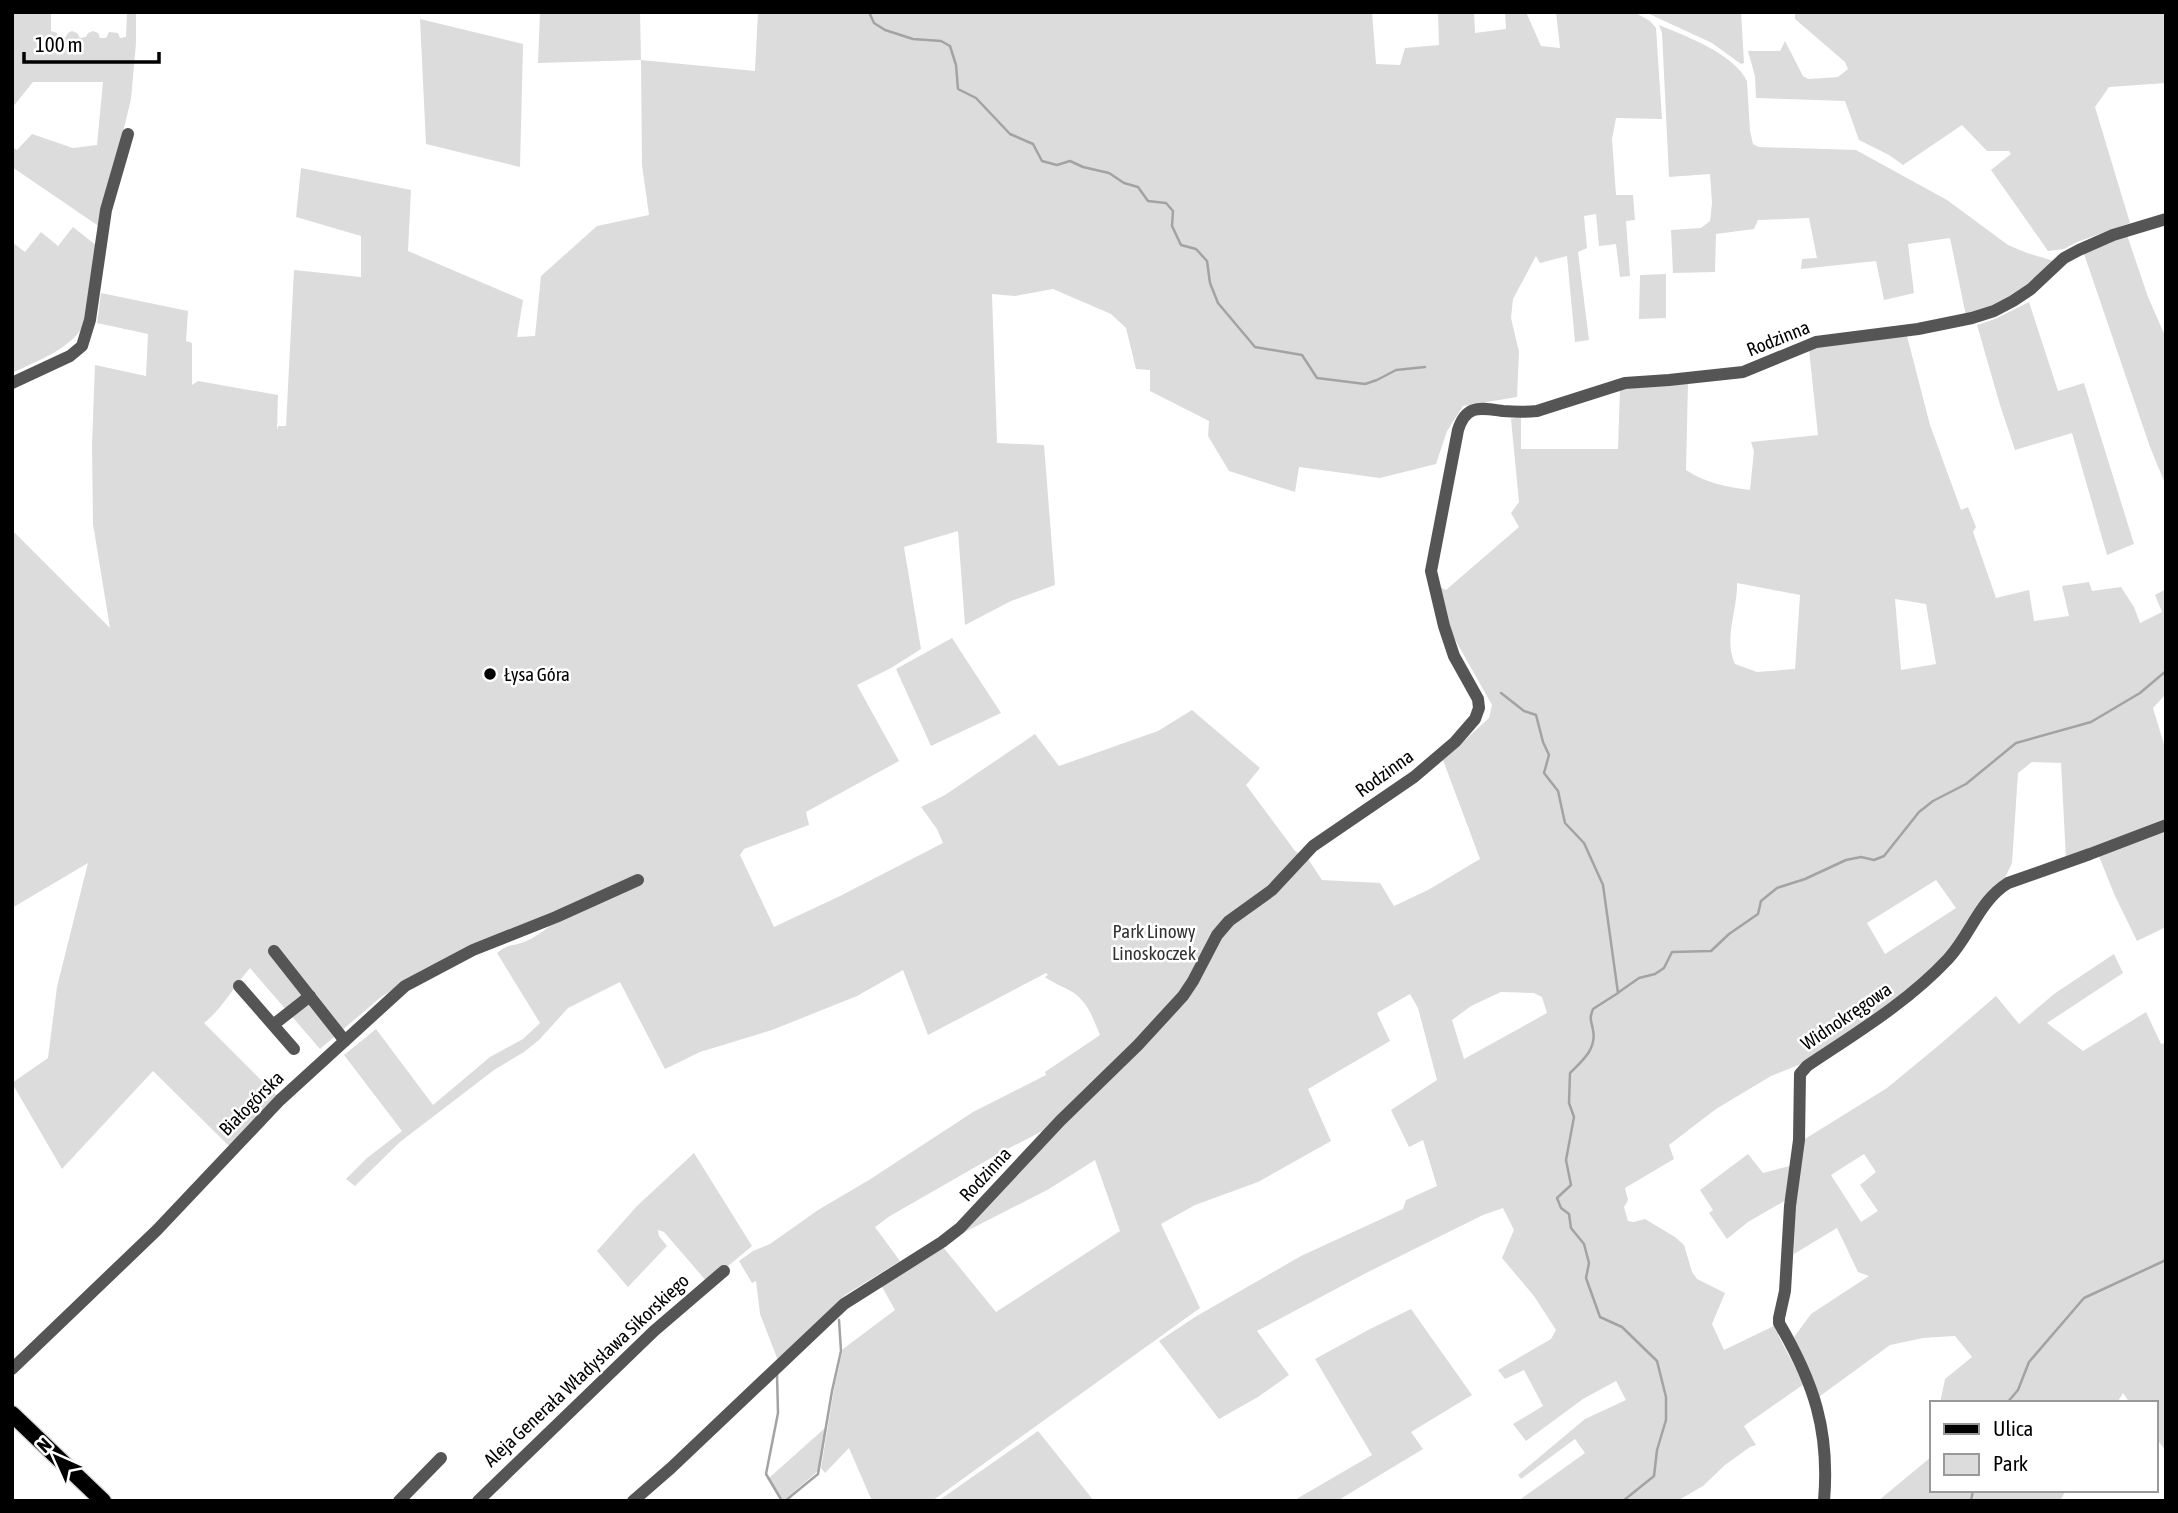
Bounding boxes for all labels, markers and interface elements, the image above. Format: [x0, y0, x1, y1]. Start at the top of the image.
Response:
scale bar [24, 21, 159, 65]
text: 100 m [35, 32, 83, 56]
street label: Rodzinna [1743, 315, 1813, 361]
place label: Łysa Góra [504, 663, 570, 685]
marker: Łysa Góra [482, 666, 498, 682]
street label: Rodzinna [1351, 745, 1417, 801]
park label: Park Linowy Linoskoczek [1112, 920, 1197, 964]
street label: Widnokręgowa [1797, 978, 1895, 1054]
street label: Białogórska [214, 1066, 288, 1140]
street label: Rodzinna [954, 1142, 1016, 1206]
street label: Aleja Generała Władysława Sikorskiego [479, 1269, 693, 1471]
legend [1930, 1401, 2157, 1492]
text: Ulica [1993, 1416, 2033, 1440]
north arrow [21, 1422, 91, 1492]
text: N [32, 1433, 56, 1457]
text: Park [1993, 1451, 2028, 1475]

